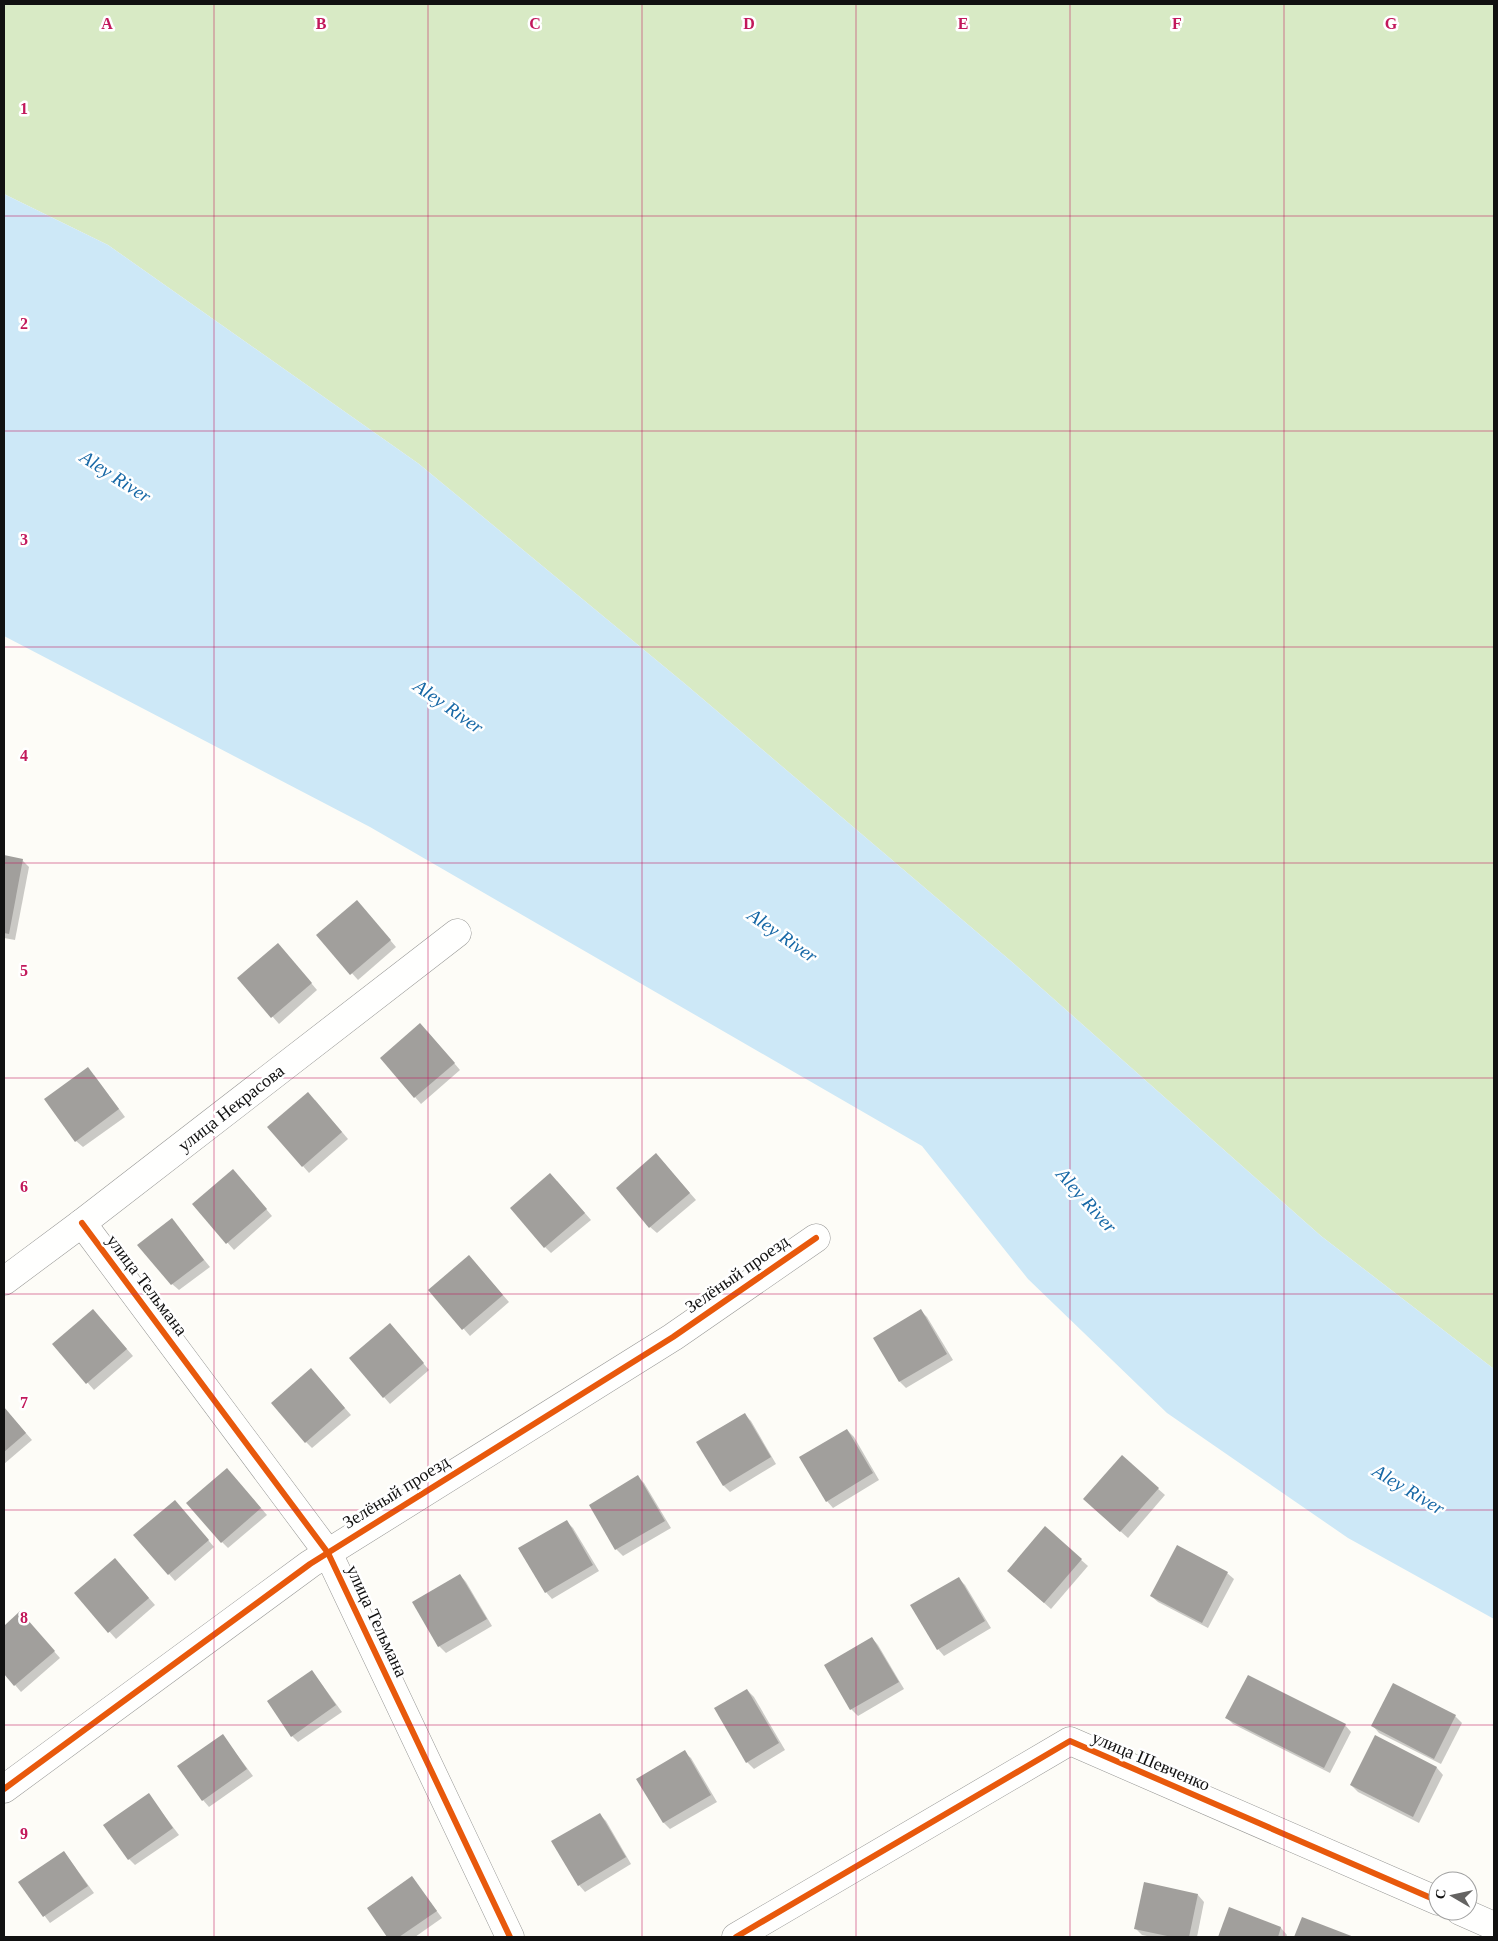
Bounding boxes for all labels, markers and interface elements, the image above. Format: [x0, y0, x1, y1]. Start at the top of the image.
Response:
text: A [101, 15, 113, 32]
text: B [316, 15, 327, 32]
text: C [529, 15, 541, 32]
text: D [743, 15, 755, 32]
text: E [958, 15, 968, 32]
text: F [1172, 15, 1182, 32]
text: G [1385, 15, 1398, 32]
text: 1 [20, 100, 28, 117]
text: 2 [20, 315, 28, 332]
water label: Aley River [75, 445, 155, 507]
text: 3 [20, 531, 28, 548]
water label: Aley River [408, 674, 488, 738]
text: 4 [20, 747, 28, 764]
water label: Aley River [742, 903, 822, 967]
text: 5 [20, 962, 28, 979]
street label: улица Некрасова [174, 1060, 288, 1156]
water label: Aley River [1051, 1162, 1121, 1237]
text: 6 [20, 1178, 28, 1195]
street label: улица Тельмана [103, 1231, 191, 1339]
street label: Зелёный проезд [681, 1231, 793, 1317]
text: 7 [20, 1394, 28, 1411]
street label: Зелёный проезд [339, 1451, 453, 1533]
water label: Aley River [1367, 1459, 1449, 1519]
street label: улица Тельмана [342, 1562, 412, 1680]
text: 8 [20, 1609, 28, 1626]
street label: улица Шевченко [1089, 1727, 1213, 1795]
text: 9 [20, 1825, 28, 1842]
north arrow [1428, 1871, 1478, 1921]
text: С [1432, 1888, 1449, 1900]

